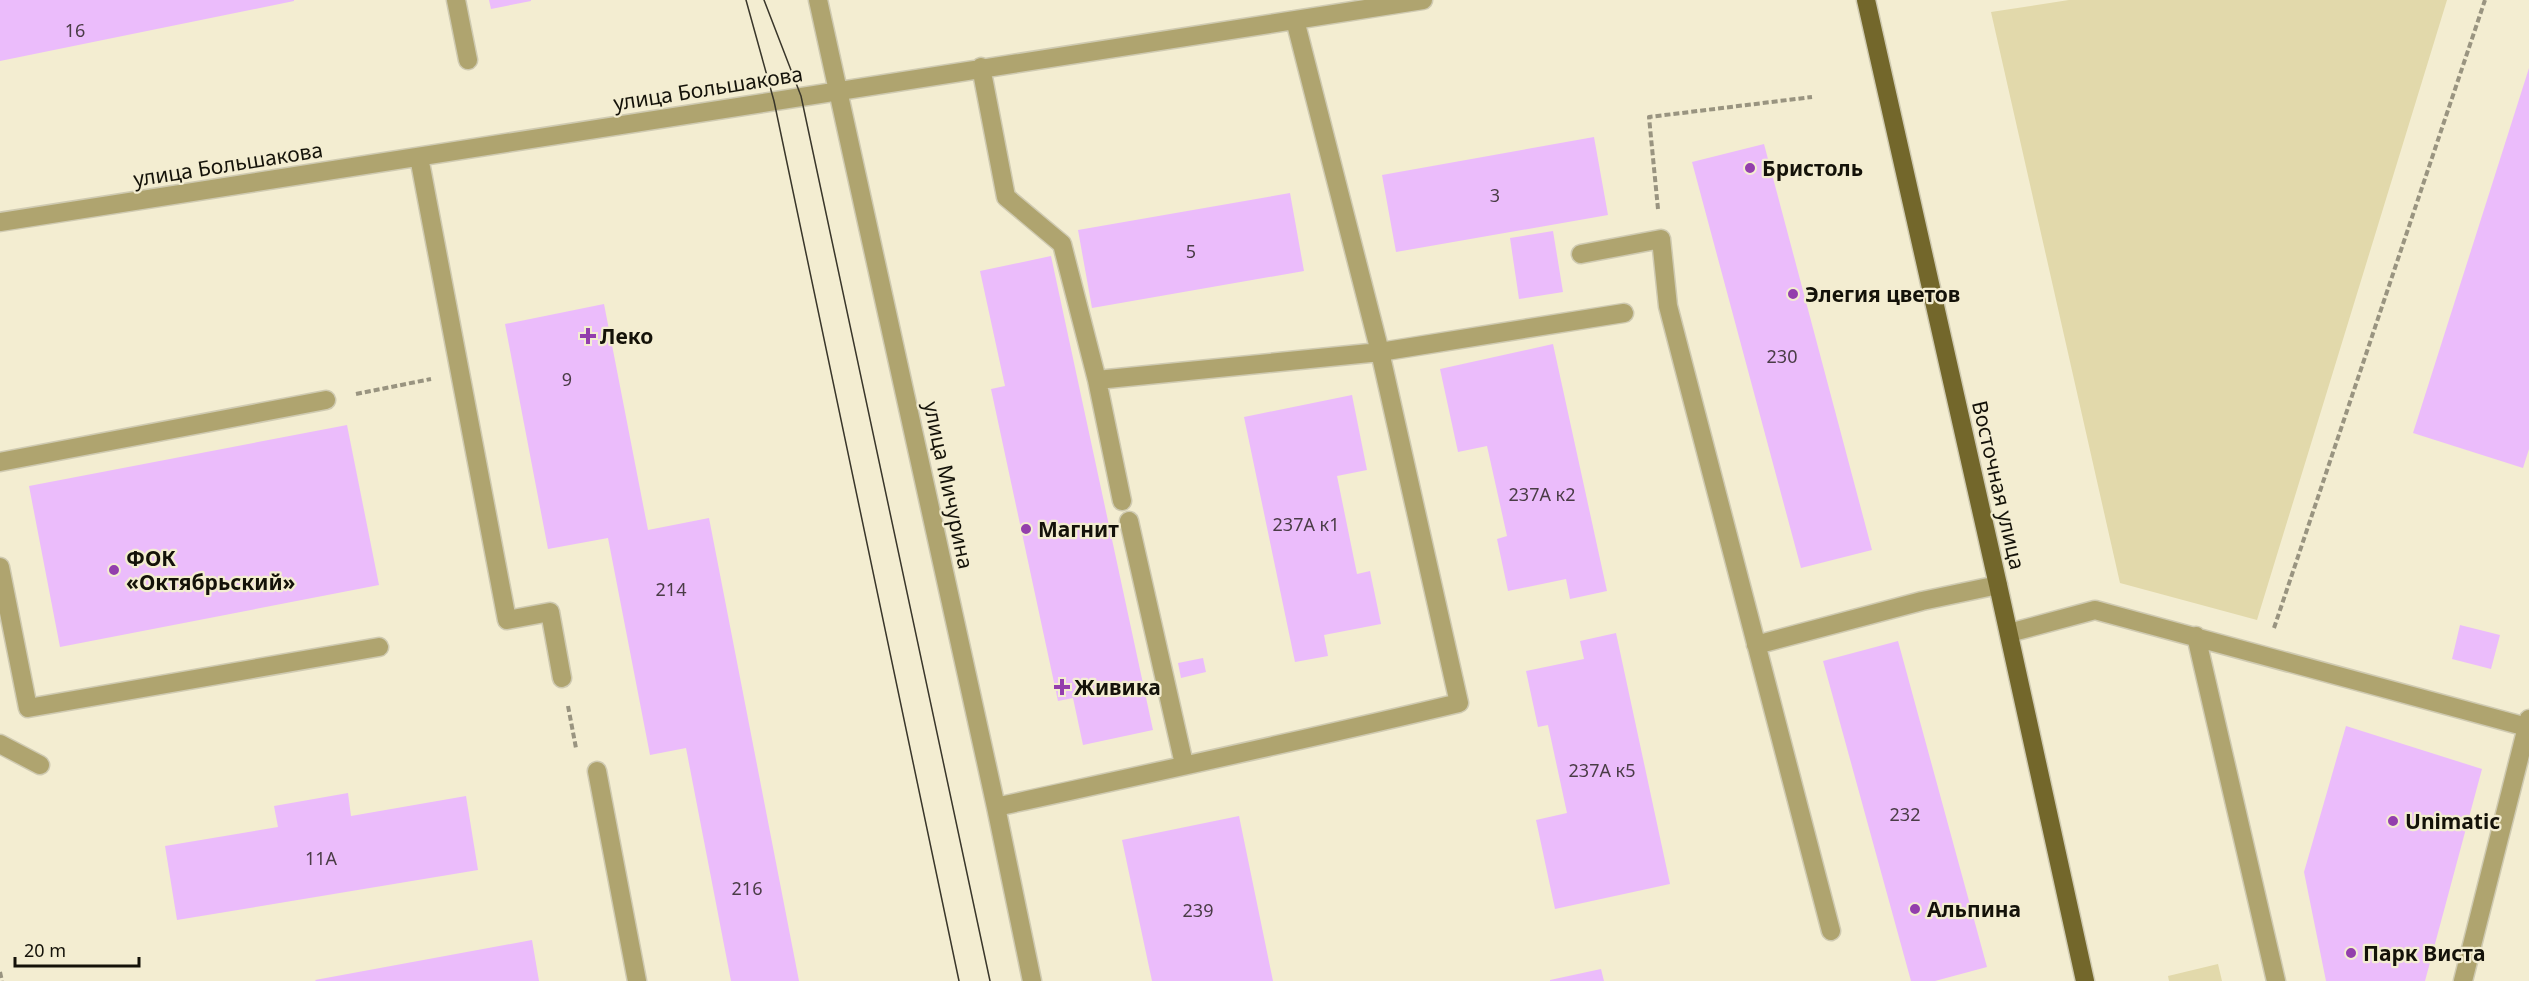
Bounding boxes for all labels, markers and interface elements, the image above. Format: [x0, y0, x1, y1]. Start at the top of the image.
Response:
house number: 16 [65, 18, 85, 42]
street label: улица Большакова [611, 59, 805, 117]
street label: улица Большакова [131, 135, 325, 193]
place label: Бристоль [1762, 154, 1863, 182]
marker: Бристоль [1743, 161, 1757, 175]
house number: 3 [1490, 183, 1500, 207]
house number: 5 [1186, 239, 1196, 263]
place label: Элегия цветов [1805, 280, 1960, 308]
marker: Элегия цветов [1786, 287, 1800, 301]
place label: Леко [600, 322, 653, 350]
marker: Леко [581, 329, 595, 343]
house number: 230 [1767, 344, 1797, 368]
house number: 9 [562, 367, 572, 391]
street label: Восточная улица [1966, 398, 2032, 572]
street label: улица Мичурина [918, 399, 980, 571]
house number: 237А к2 [1509, 482, 1575, 506]
house number: 237А к1 [1273, 512, 1339, 536]
place label: Магнит [1038, 515, 1119, 543]
marker: Магнит [1019, 522, 1033, 536]
place label: ФОК «Октябрьский» [126, 544, 296, 596]
marker: ФОК «Октябрьский» [107, 563, 121, 577]
house number: 214 [656, 577, 686, 601]
place label: Живика [1074, 673, 1161, 701]
marker: Живика [1055, 680, 1069, 694]
house number: 237А к5 [1569, 758, 1635, 782]
house number: 232 [1890, 802, 1920, 826]
place label: Unimatic [2405, 807, 2500, 835]
marker: Unimatic [2386, 814, 2400, 828]
house number: 11А [305, 846, 338, 870]
house number: 216 [732, 876, 762, 900]
place label: Альпина [1927, 895, 2021, 923]
house number: 239 [1183, 898, 1213, 922]
marker: Альпина [1908, 902, 1922, 916]
scale bar [15, 930, 140, 968]
text: 20 m [24, 938, 66, 962]
place label: Парк Виста [2363, 939, 2485, 967]
marker: Парк Виста [2344, 946, 2358, 960]

